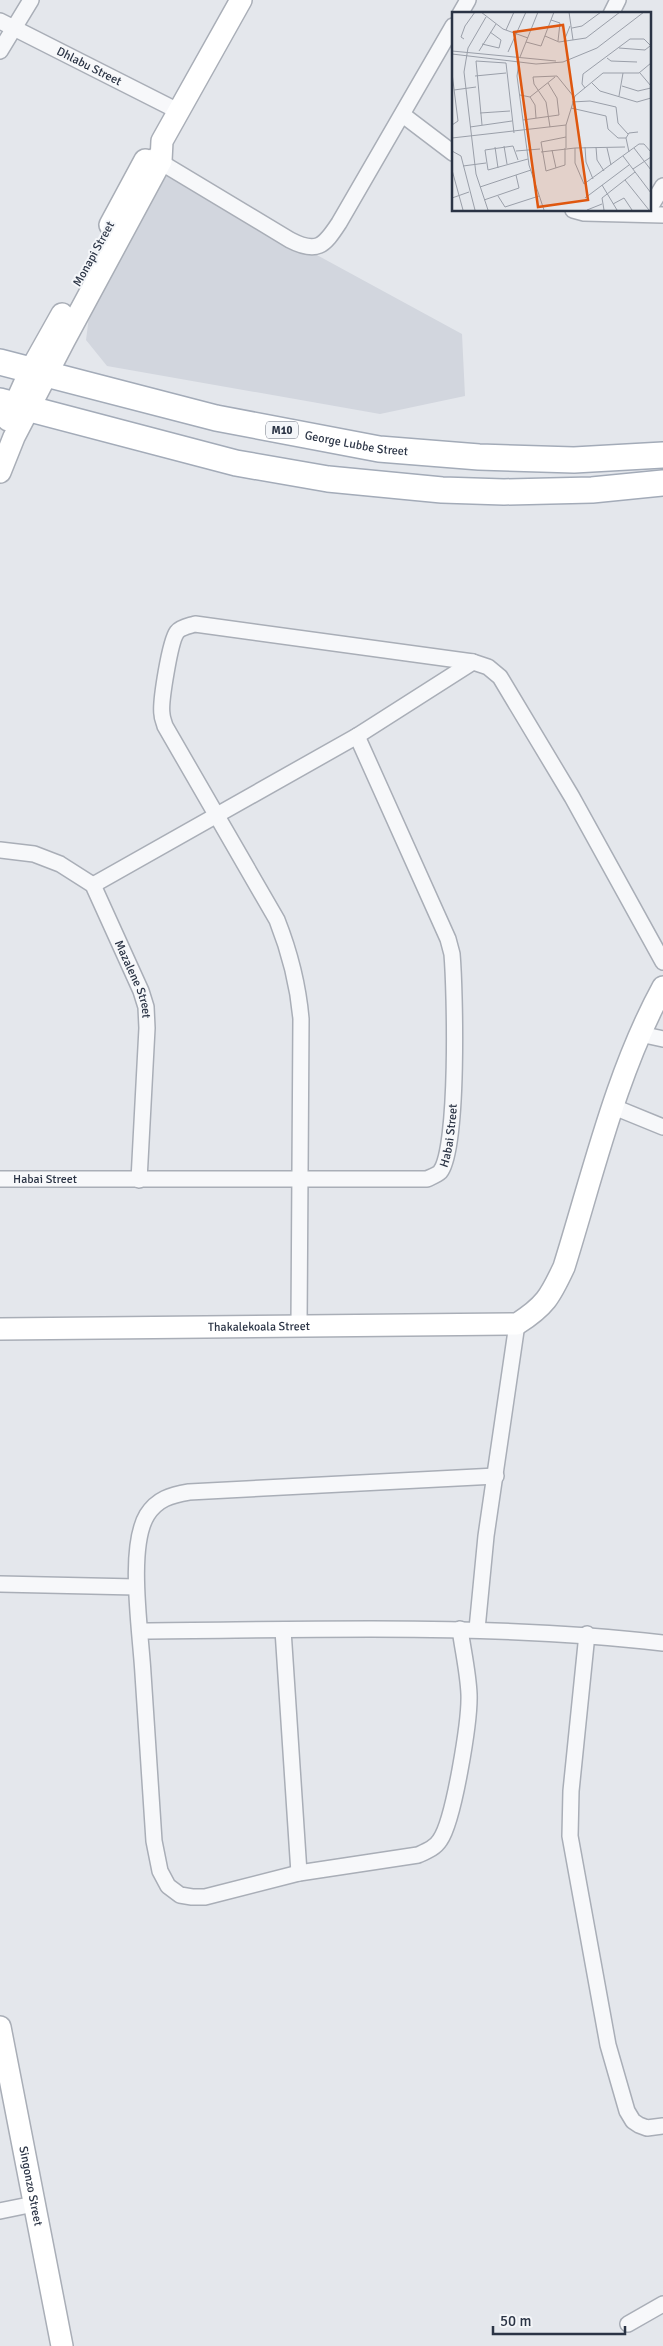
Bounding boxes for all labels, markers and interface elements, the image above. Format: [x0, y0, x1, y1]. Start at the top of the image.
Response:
inset map [452, 12, 650, 211]
street label: Dhlabu Street [54, 43, 124, 89]
street label: Monapi Street [70, 219, 118, 289]
road number: M10 [266, 422, 298, 438]
street label: George Lubbe Street [304, 428, 409, 459]
street label: Mazalene Street [111, 938, 154, 1019]
street label: Habai Street [436, 1103, 460, 1169]
street label: Habai Street [13, 1172, 77, 1187]
street label: Thakalekoala Street [208, 1319, 310, 1334]
street label: Singonzo Street [16, 2145, 46, 2227]
scale bar [493, 2304, 626, 2336]
text: 50 m [500, 2312, 531, 2330]

